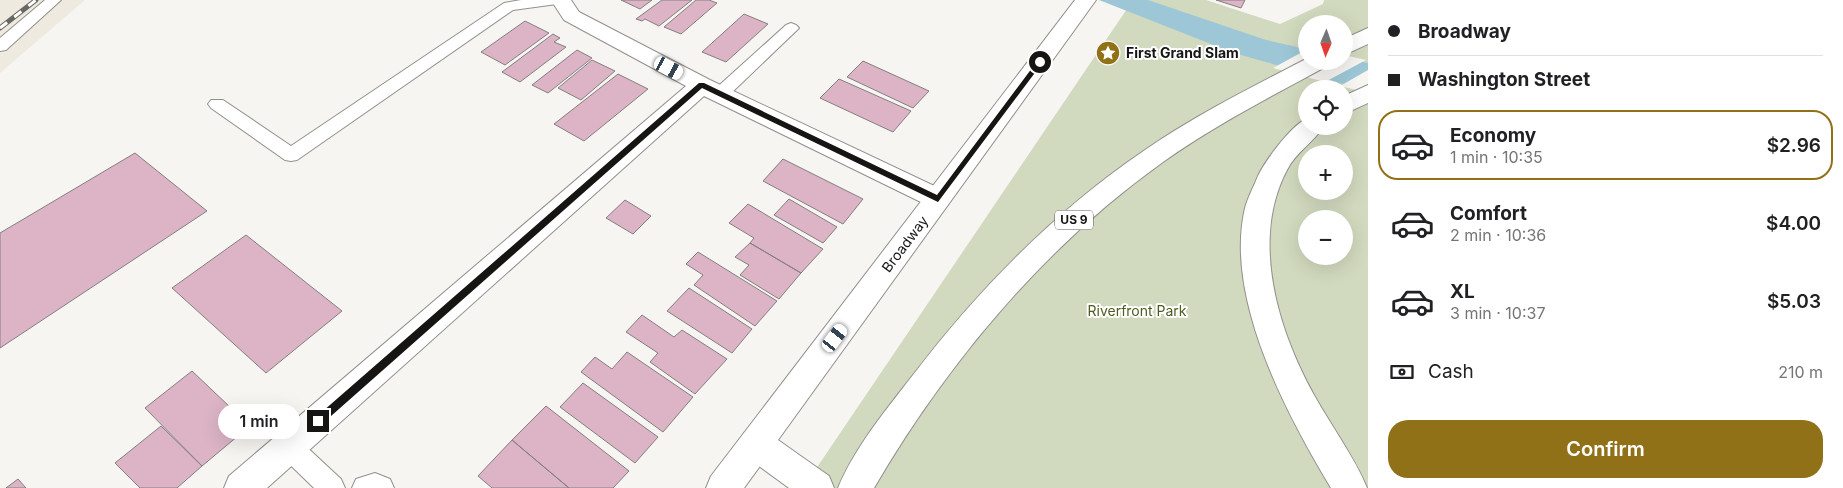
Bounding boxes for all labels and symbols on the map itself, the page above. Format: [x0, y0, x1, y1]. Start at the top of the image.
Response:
north arrow [1298, 15, 1352, 70]
place icon: First Grand Slam [1095, 40, 1121, 66]
place label: First Grand Slam [1126, 44, 1239, 61]
route start [1029, 51, 1051, 73]
car [652, 54, 685, 82]
road number: US 9 [1055, 210, 1093, 230]
street label: Broadway [878, 212, 931, 275]
park label: Riverfront Park [1087, 302, 1187, 319]
car [819, 322, 850, 354]
callout: 1 min [218, 404, 300, 438]
route end [307, 410, 329, 432]

